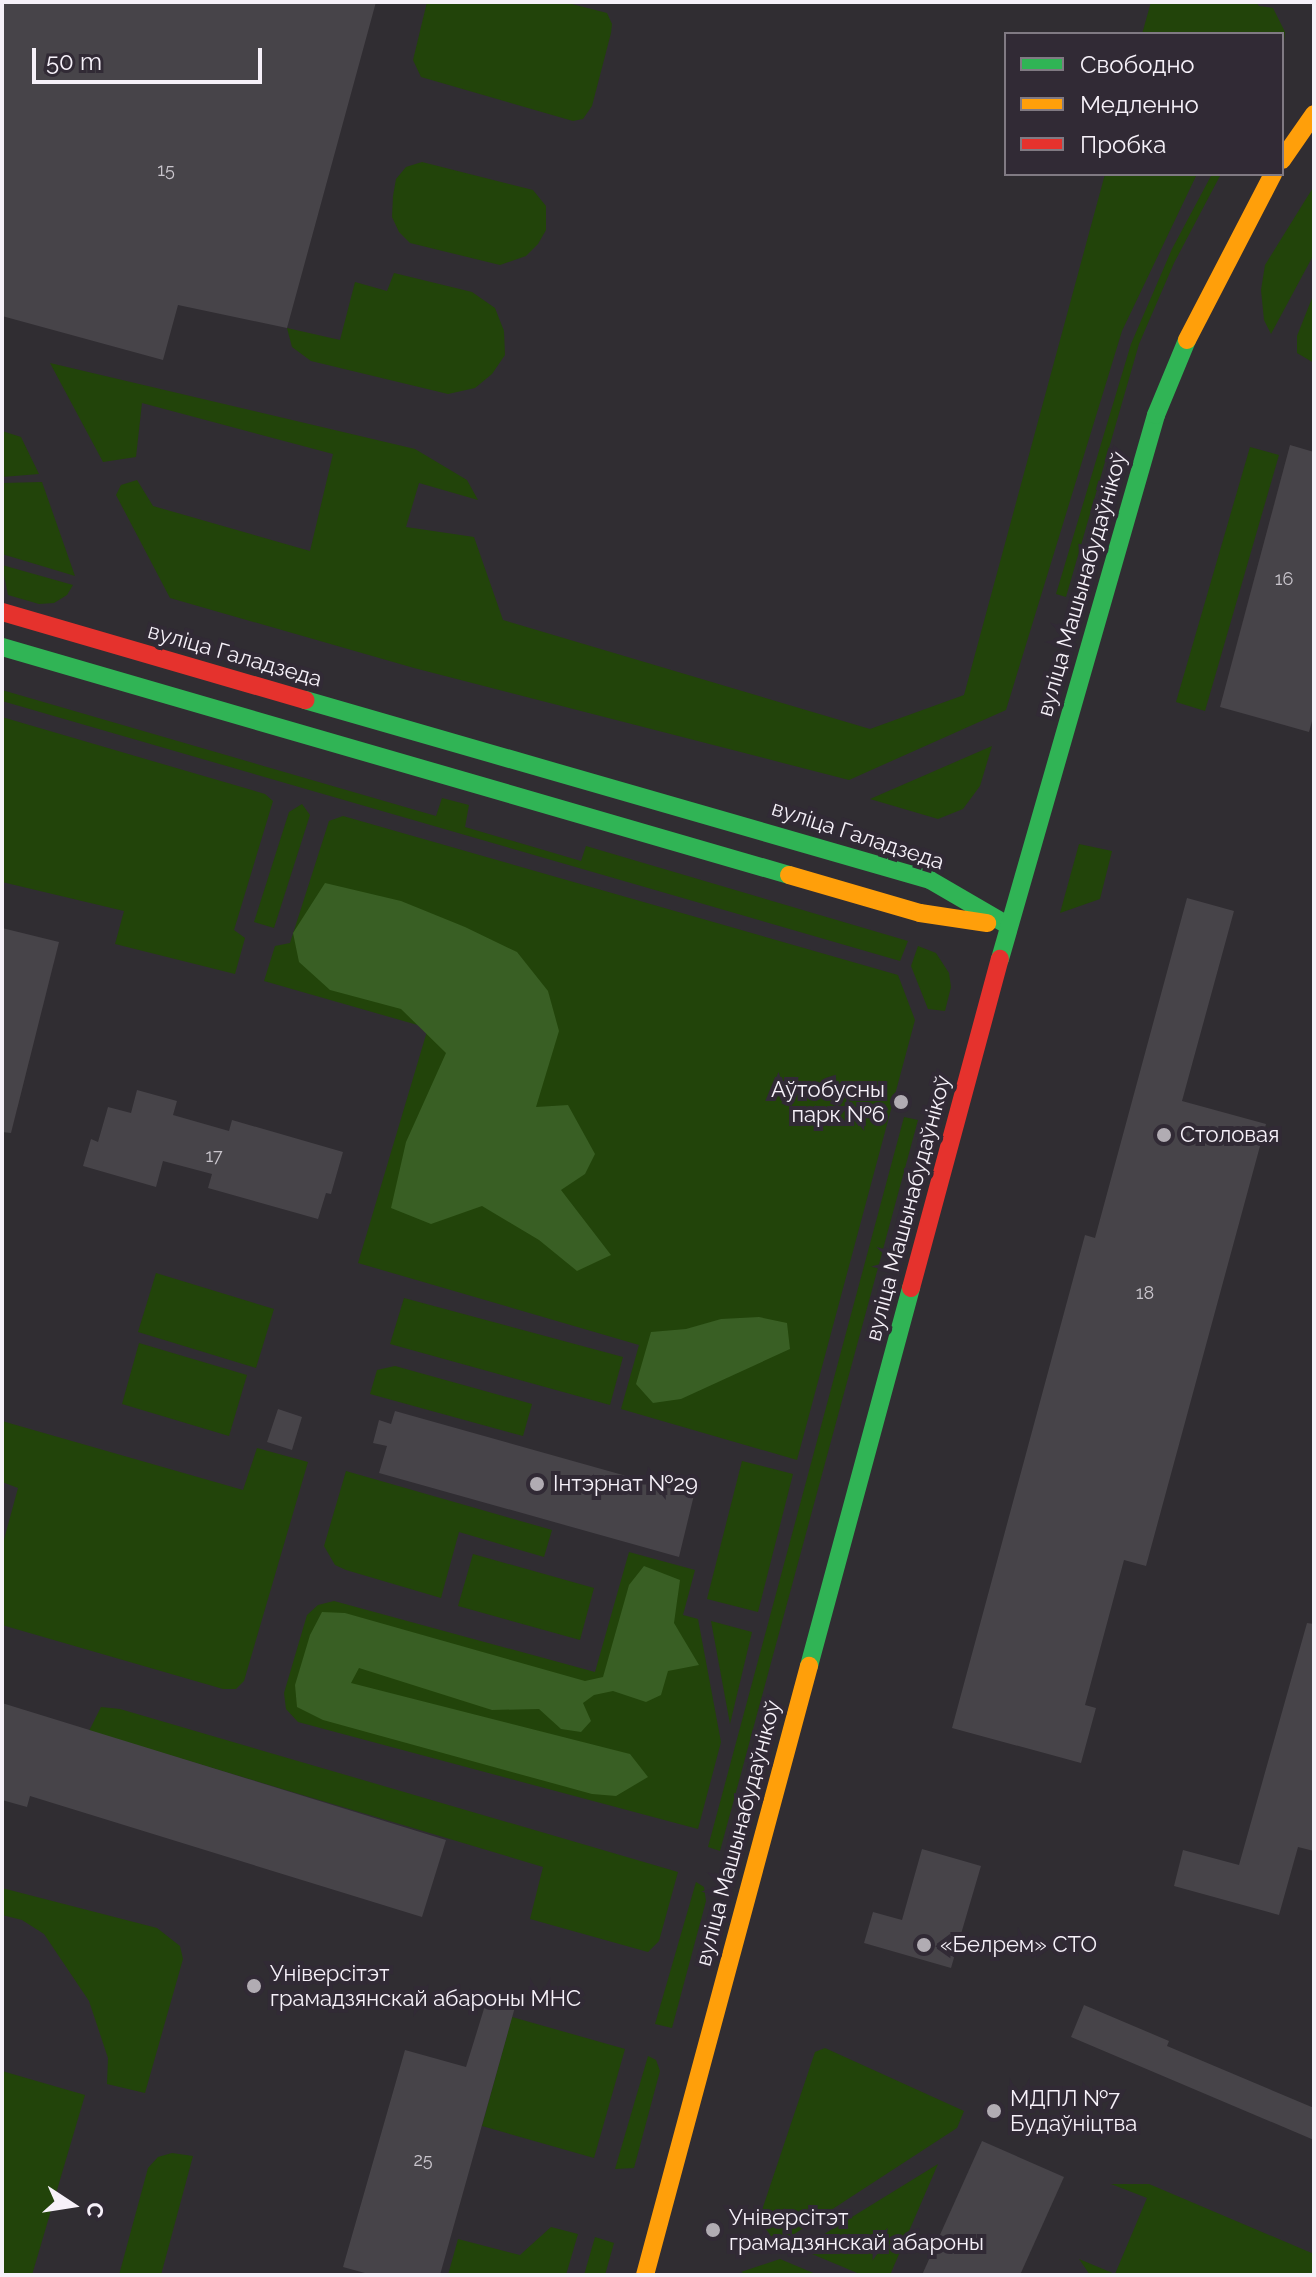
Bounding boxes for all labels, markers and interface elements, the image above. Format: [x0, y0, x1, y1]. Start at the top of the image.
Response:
scale bar [36, 32, 266, 82]
legend [1004, 32, 1284, 176]
text: 50 m [46, 47, 102, 76]
text: Свободно [1080, 50, 1195, 79]
text: Медленно [1080, 90, 1199, 119]
text: Пробка [1080, 130, 1166, 159]
house number: 15 [157, 159, 175, 181]
street label: вуліца Машынабудаўнікоў [1032, 449, 1132, 719]
house number: 16 [1275, 568, 1293, 590]
street label: вуліца Галадзеда [145, 618, 325, 692]
street label: вуліца Галадзеда [768, 795, 948, 875]
street label: вуліца Машынабудаўнікоў [860, 1072, 956, 1344]
place label: Аўтобусны парк №6 [771, 1076, 885, 1128]
marker: Аўтобусны парк №6 [892, 1093, 910, 1111]
place label: Столовая [1180, 1122, 1279, 1148]
marker: Столовая [1155, 1126, 1173, 1144]
house number: 17 [205, 1145, 223, 1167]
house number: 18 [1136, 1282, 1154, 1304]
place label: Інтэрнат №29 [553, 1471, 698, 1497]
marker: Інтэрнат №29 [528, 1475, 546, 1493]
street label: вуліца Машынабудаўнікоў [690, 1697, 786, 1969]
place label: «Белрем» СТО [940, 1932, 1097, 1958]
marker: «Белрем» СТО [915, 1936, 933, 1954]
place label: Універсітэт грамадзянскай абароны МНС [270, 1960, 581, 2012]
marker: Універсітэт грамадзянскай абароны МНС [245, 1977, 263, 1995]
place label: МДПЛ №7 Будаўніцтва [1010, 2085, 1137, 2136]
marker: МДПЛ №7 Будаўніцтва [985, 2102, 1003, 2120]
house number: 25 [413, 2149, 433, 2171]
north arrow [32, 2165, 112, 2245]
text: С [81, 2200, 110, 2220]
place label: Універсітэт грамадзянскай абароны [729, 2204, 984, 2256]
marker: Універсітэт грамадзянскай абароны [704, 2221, 722, 2239]

